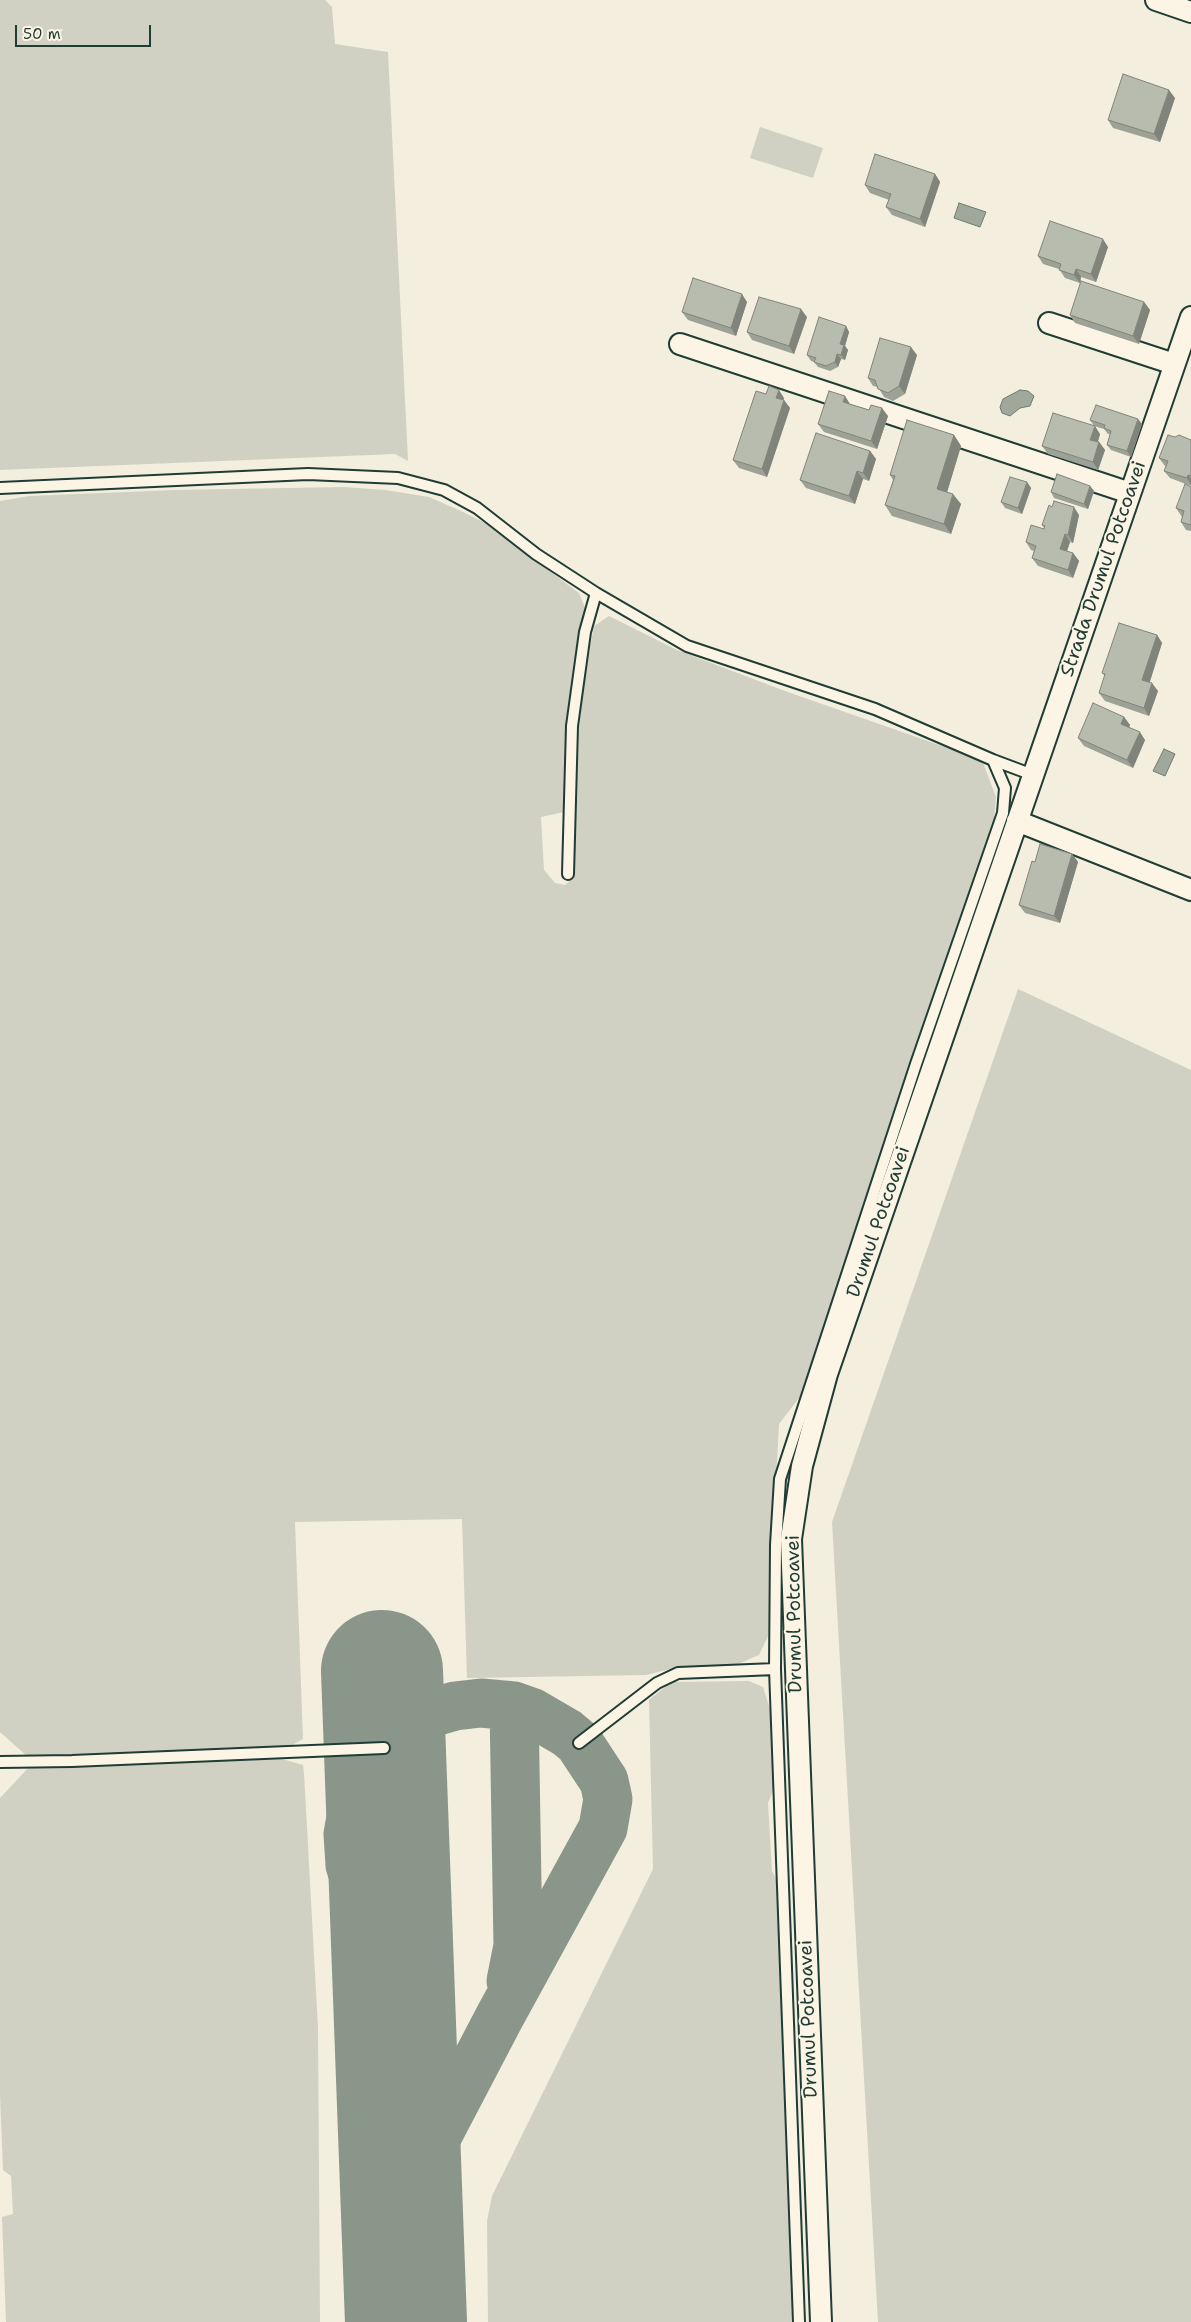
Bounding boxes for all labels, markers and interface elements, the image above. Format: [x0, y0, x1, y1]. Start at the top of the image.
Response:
scale bar [18, 15, 154, 47]
text: 50 m [23, 24, 61, 44]
street label: Strada Drumul Potcoavei [1056, 458, 1152, 680]
street label: Drumul Potcoavei [842, 1143, 916, 1301]
street label: Drumul Potcoavei [782, 1535, 808, 1693]
street label: Drumul Potcoavei [795, 1939, 823, 2099]

